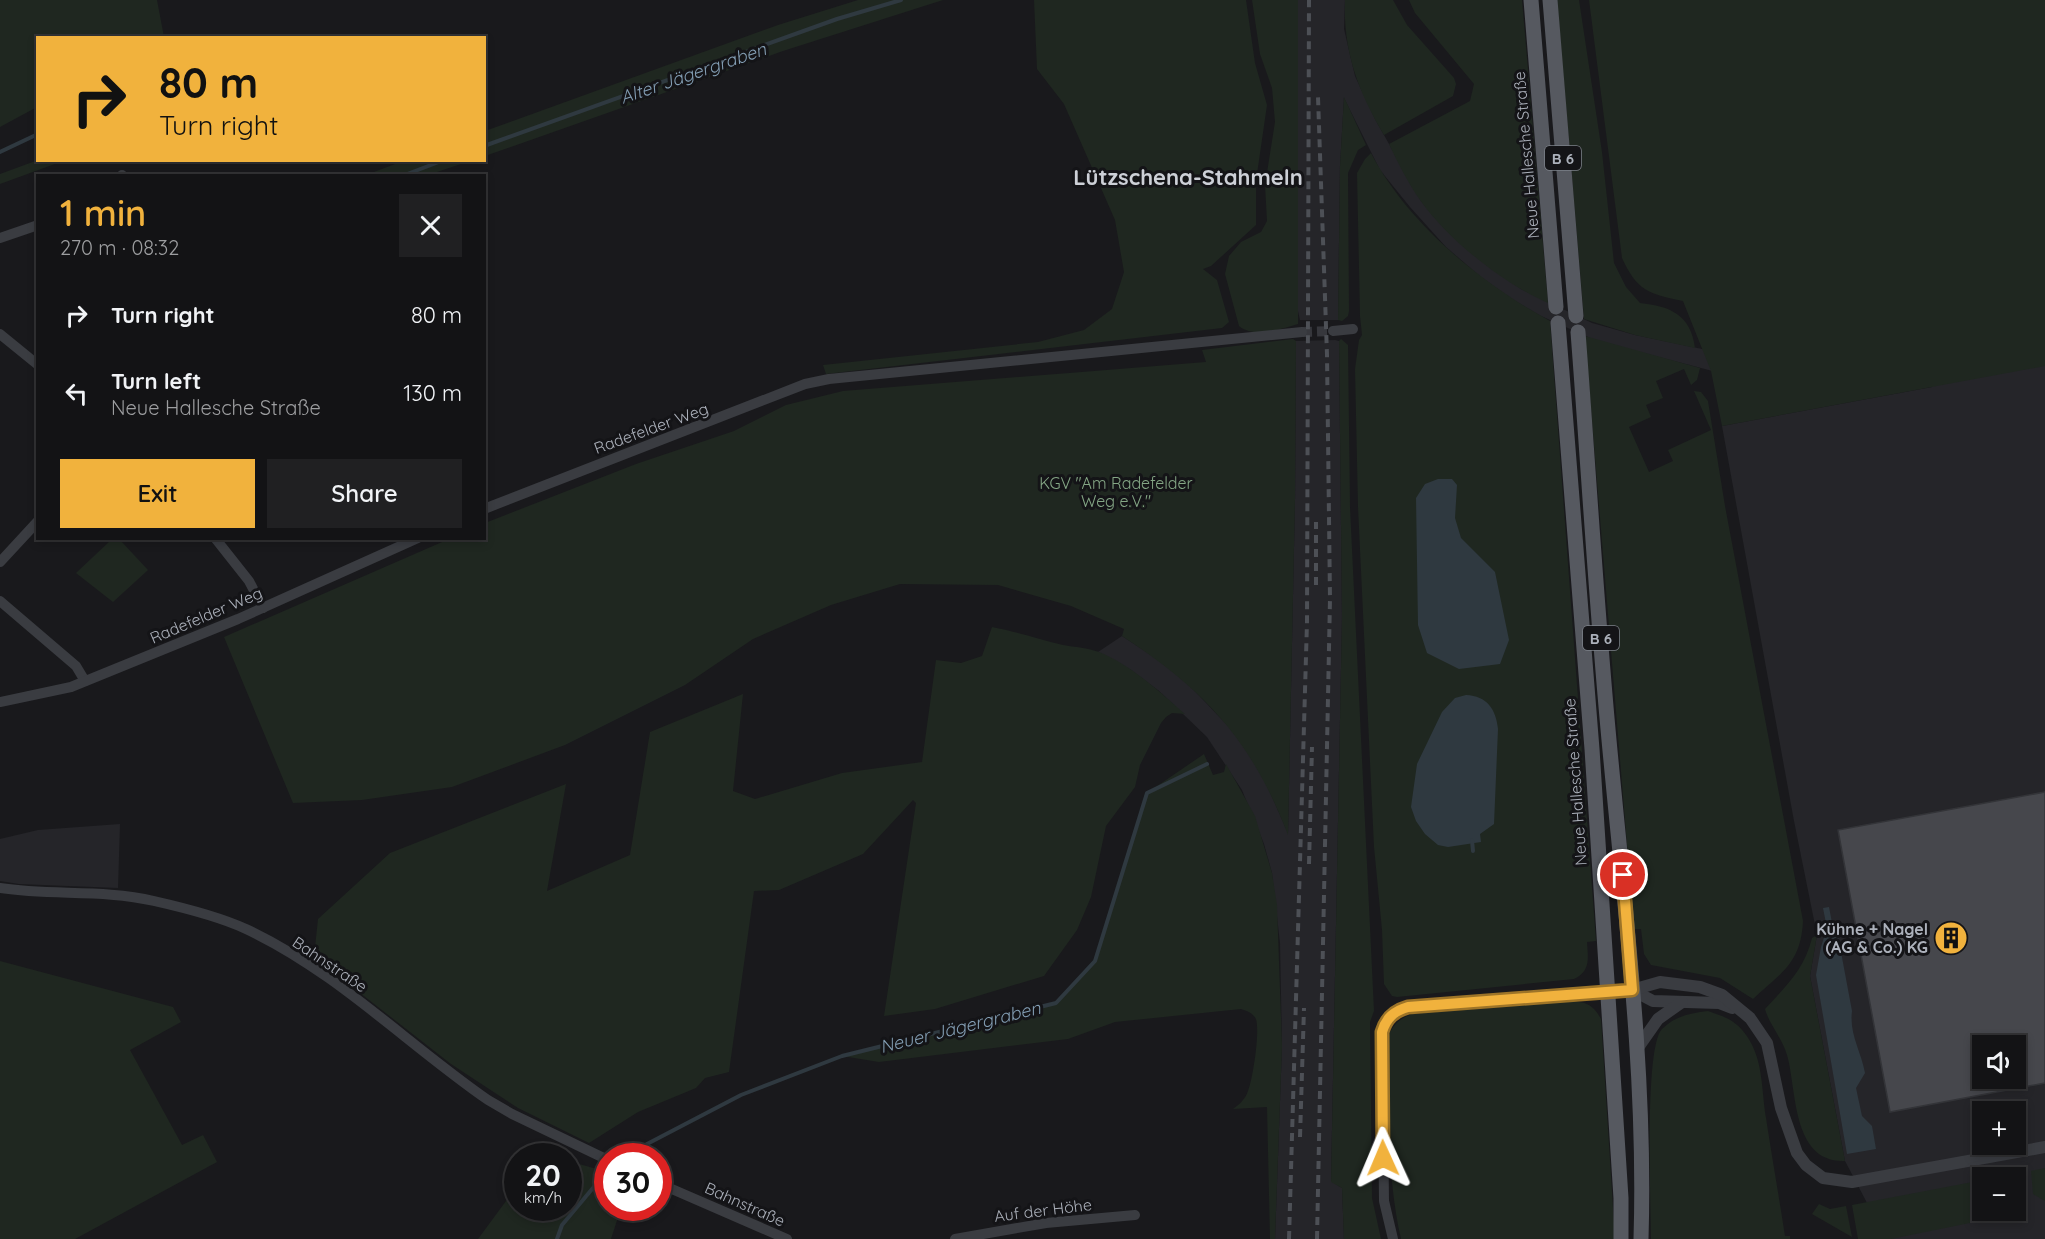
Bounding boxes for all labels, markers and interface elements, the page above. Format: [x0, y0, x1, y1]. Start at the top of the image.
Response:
water label: Alter Jägergraben [617, 37, 770, 109]
text: 80 m [159, 56, 258, 109]
icon: right [60, 60, 138, 138]
street label: Neue Hallesche Straße [1509, 71, 1543, 239]
text: Turn right [159, 108, 278, 142]
road number: B 6 [1545, 146, 1581, 170]
district label: Lützschena-Stahmeln [1073, 163, 1303, 191]
text: 1 min [60, 190, 146, 235]
button: close [399, 194, 462, 257]
text: 270 m · 08:32 [60, 235, 179, 260]
icon: right [60, 299, 93, 332]
text: Turn right [111, 301, 215, 329]
text: 80 m [411, 301, 462, 329]
text: Turn left [111, 367, 201, 395]
icon: left [60, 377, 93, 410]
text: 130 m [403, 379, 462, 407]
text: Neue Hallesche Straße [111, 395, 321, 420]
street label: Radefelder Weg [591, 398, 711, 458]
button: Exit [60, 459, 255, 528]
button: Share [267, 459, 462, 528]
park label: KGV "Am Radefelder Weg e.V." [1039, 473, 1193, 511]
street label: Radefelder Weg [147, 582, 265, 648]
road number: B 6 [1583, 626, 1619, 650]
street label: Neue Hallesche Straße [1559, 698, 1591, 866]
pin [1597, 849, 1648, 900]
icon: arrive [1606, 858, 1639, 891]
place label: Kühne + Nagel (AG & Co.) KG [1816, 919, 1928, 957]
building icon: Kühne + Nagel (AG & Co.) KG [1933, 920, 1969, 956]
street label: Bahnstraße [289, 932, 371, 996]
water label: Neuer Jägergraben [877, 996, 1043, 1058]
map controls [1972, 1035, 2026, 1221]
button: sound [1972, 1035, 2026, 1089]
button: + [1972, 1101, 2026, 1155]
position arrow [1351, 1126, 1415, 1190]
speed limit sign: 30 [594, 1143, 672, 1221]
text: 20 [525, 1156, 561, 1194]
button: − [1972, 1167, 2026, 1221]
street label: Bahnstraße [702, 1177, 788, 1231]
text: km/h [524, 1188, 562, 1207]
street label: Auf der Höhe [993, 1194, 1093, 1226]

